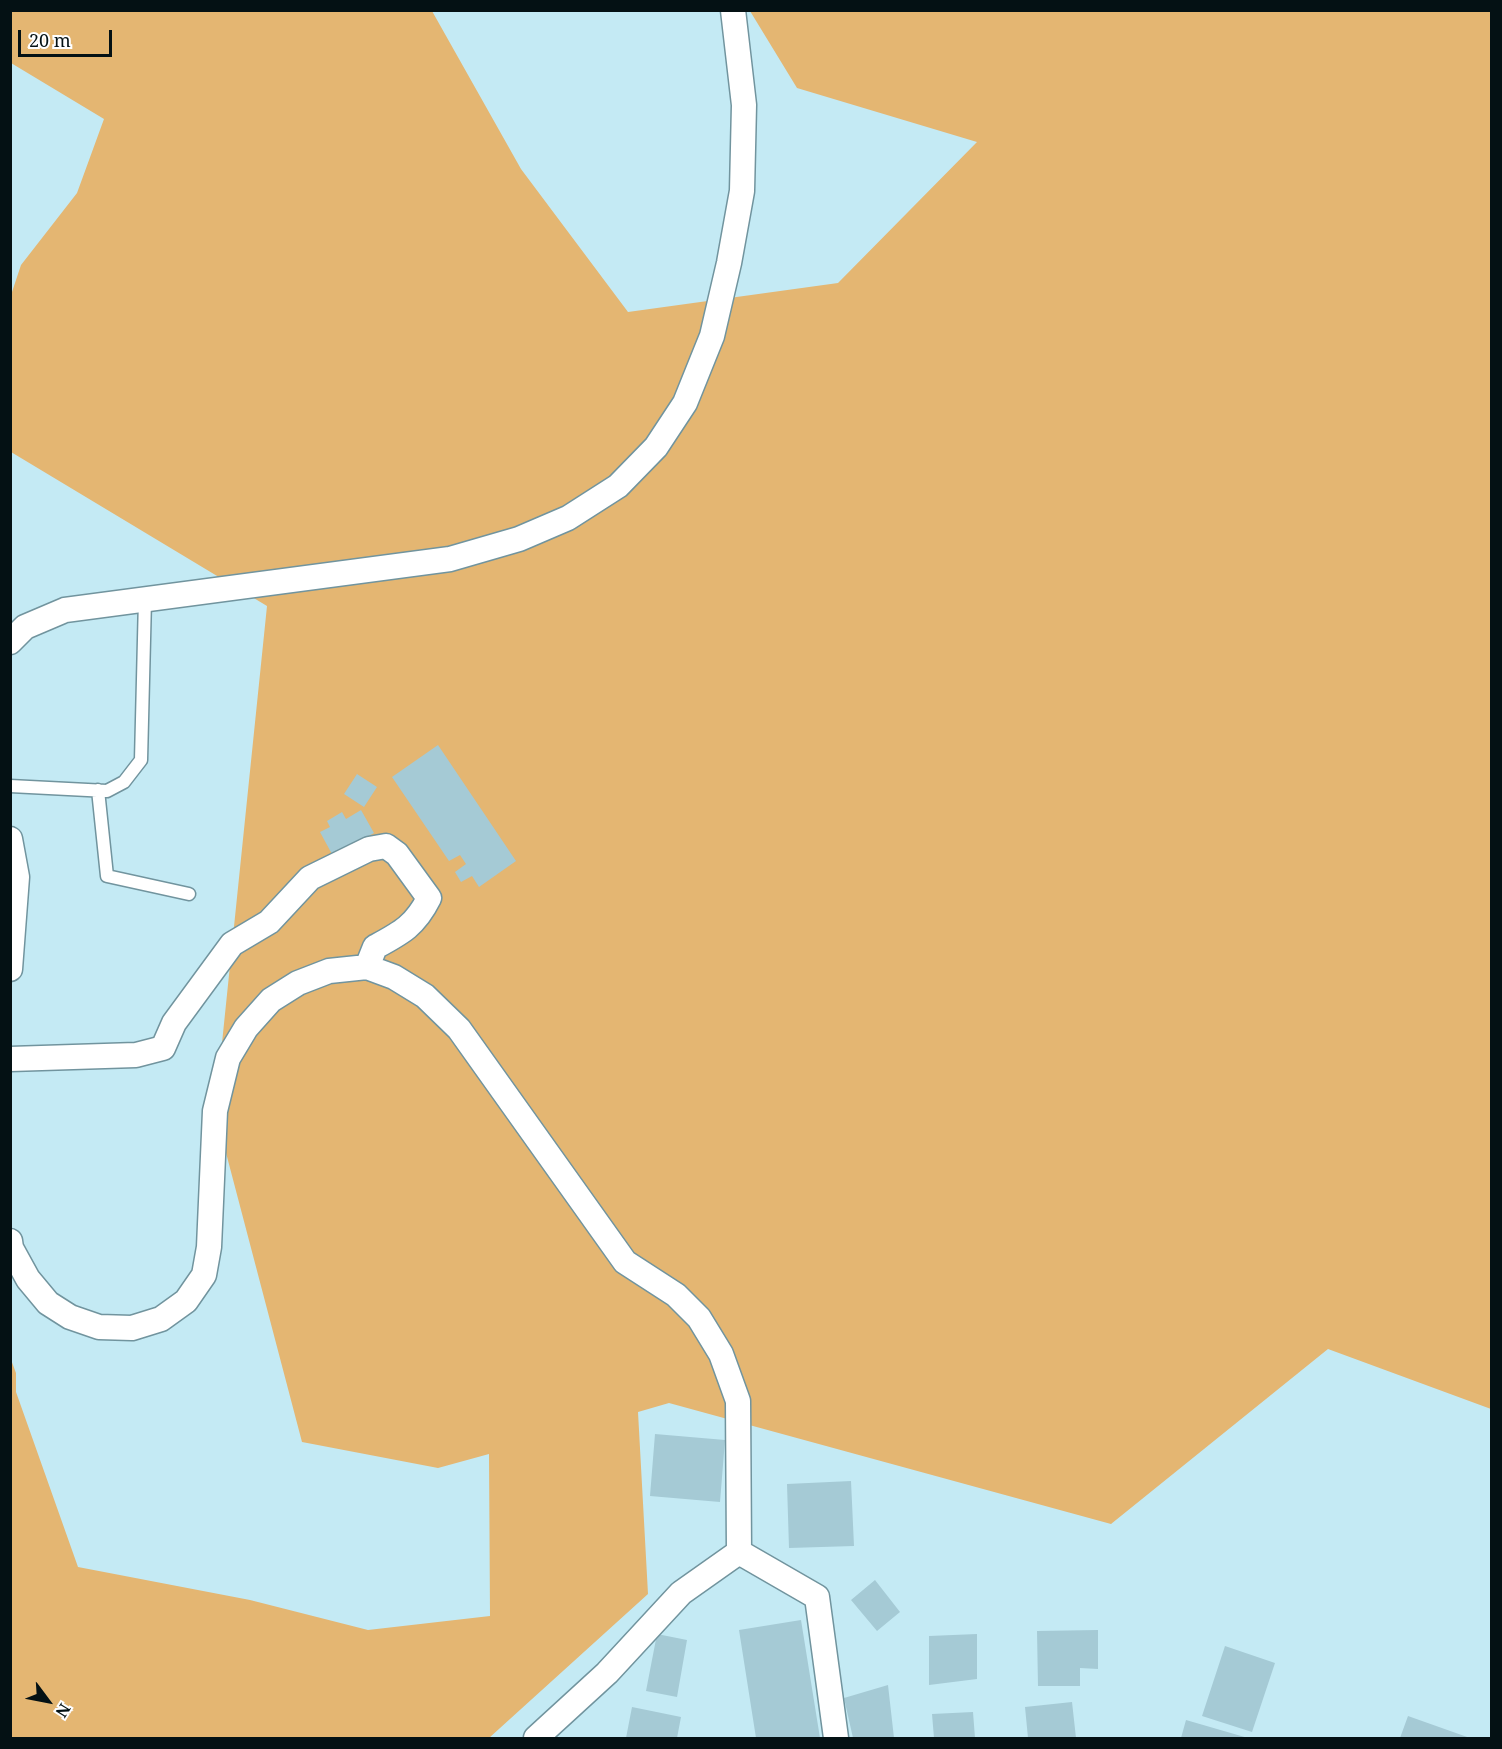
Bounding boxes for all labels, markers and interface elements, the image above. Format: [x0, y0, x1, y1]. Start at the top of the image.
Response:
scale bar [21, 18, 116, 56]
text: 20 m [29, 28, 71, 52]
north arrow [18, 1671, 78, 1731]
text: N [51, 1699, 76, 1722]

